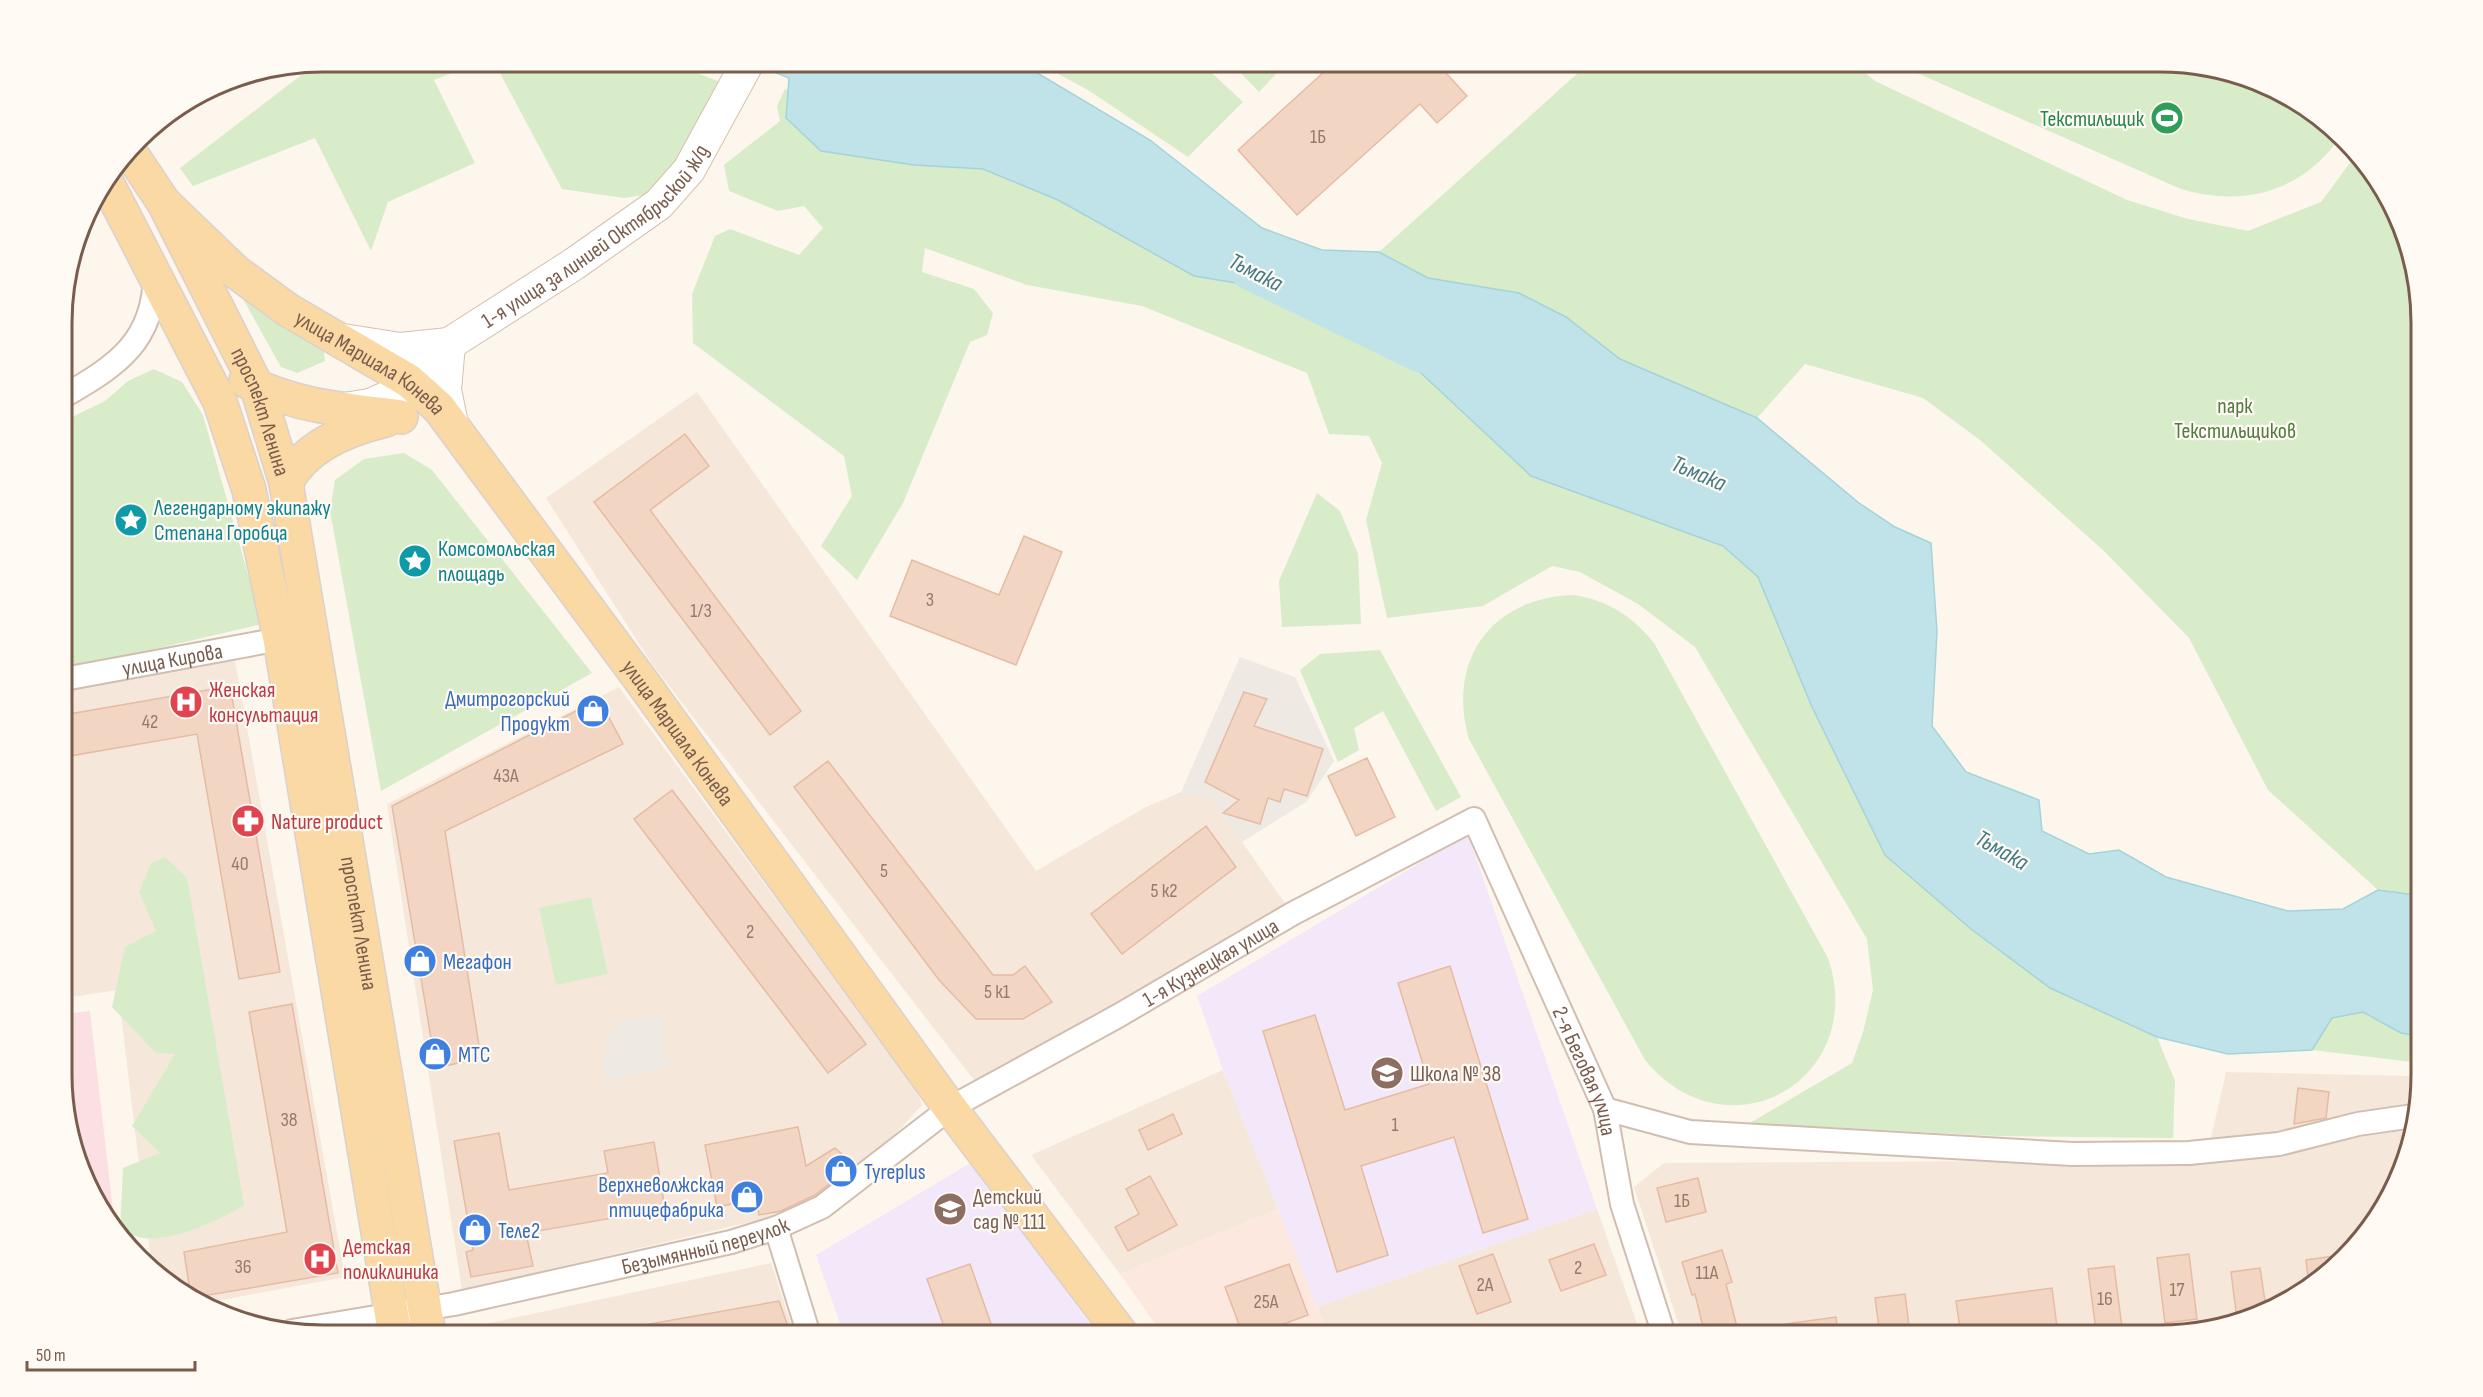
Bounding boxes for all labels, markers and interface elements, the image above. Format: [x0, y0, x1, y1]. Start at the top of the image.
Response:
sports icon: Текстильщик [2149, 100, 2185, 136]
place label: Текстильщик [2040, 106, 2145, 133]
house number: 1Б [1310, 125, 1326, 149]
street label: 1-я улица за линией Октябрьской ж/д [477, 140, 715, 335]
water label: Тьмака [1224, 247, 1288, 298]
street label: улица Маршала Конева [290, 305, 451, 420]
street label: проспект Ленина [224, 343, 295, 479]
park label: парк Текстильщиков [2174, 393, 2296, 445]
water label: Тьмака [1667, 449, 1731, 498]
place label: Легендарному экипажу Степана Горобца [153, 495, 331, 547]
place icon: Легендарному экипажу Степана Горобца [113, 502, 149, 538]
place label: Комсомольская площадь [438, 536, 555, 588]
place icon: Комсомольская площадь [397, 543, 433, 579]
house number: 3 [926, 588, 934, 612]
house number: 1/3 [690, 599, 712, 623]
street label: улица Кирова [120, 638, 225, 683]
street label: улица Маршала Конева [615, 655, 739, 812]
place label: Женская консультация [209, 677, 318, 729]
hospital icon: Женская консультация [168, 684, 204, 720]
place label: Дмитрогорский Продукт [445, 686, 570, 738]
shop icon: Дмитрогорский Продукт [575, 693, 611, 729]
house number: 42 [142, 710, 158, 734]
house number: 43А [493, 764, 519, 788]
pharmacy icon: Nature product [230, 803, 266, 839]
place label: Nature product [271, 809, 383, 836]
water label: Тьмака [1970, 824, 2034, 877]
house number: 40 [231, 852, 249, 876]
street label: проспект Ленина [334, 854, 383, 992]
house number: 5 [880, 859, 888, 883]
house number: 5 к2 [1151, 879, 1178, 903]
street label: 1-я Кузнецкая улица [1138, 913, 1284, 1014]
house number: 2 [746, 920, 754, 944]
shop icon: Мегафон [402, 943, 438, 979]
place label: Мегафон [443, 949, 512, 976]
house number: 5 к1 [984, 980, 1010, 1004]
street label: 2-я Беговая улица [1546, 1003, 1621, 1138]
shop icon: МТС [417, 1036, 453, 1072]
place label: МТС [458, 1042, 490, 1069]
school or university icon: Школа № 38 [1369, 1055, 1405, 1091]
place label: Школа № 38 [1410, 1061, 1501, 1088]
house number: 38 [280, 1108, 298, 1132]
house number: 1 [1392, 1113, 1399, 1137]
shop icon: Tyreplus [823, 1153, 859, 1189]
place label: Tyreplus [864, 1159, 926, 1186]
place label: Верхневолжская птицефабрика [598, 1172, 724, 1224]
shop icon: Верхневолжская птицефабрика [729, 1179, 765, 1215]
place label: Детский сад № 111 [973, 1184, 1046, 1236]
house number: 1Б [1674, 1189, 1690, 1213]
school or university icon: Детский сад № 111 [932, 1191, 968, 1227]
shop icon: Теле2 [457, 1212, 493, 1248]
street label: Безымянный переулок [619, 1212, 794, 1281]
place label: Теле2 [498, 1218, 540, 1245]
place label: Детская поликлиника [343, 1234, 439, 1286]
hospital icon: Детская поликлиника [302, 1241, 338, 1277]
house number: 36 [234, 1255, 252, 1279]
house number: 2 [1574, 1256, 1582, 1280]
house number: 11А [1696, 1261, 1719, 1285]
house number: 2А [1477, 1273, 1494, 1297]
house number: 17 [2170, 1278, 2184, 1302]
house number: 16 [2097, 1287, 2113, 1311]
house number: 25А [1254, 1290, 1279, 1314]
scale bar [27, 1334, 195, 1372]
text: 50 m [36, 1345, 66, 1366]

